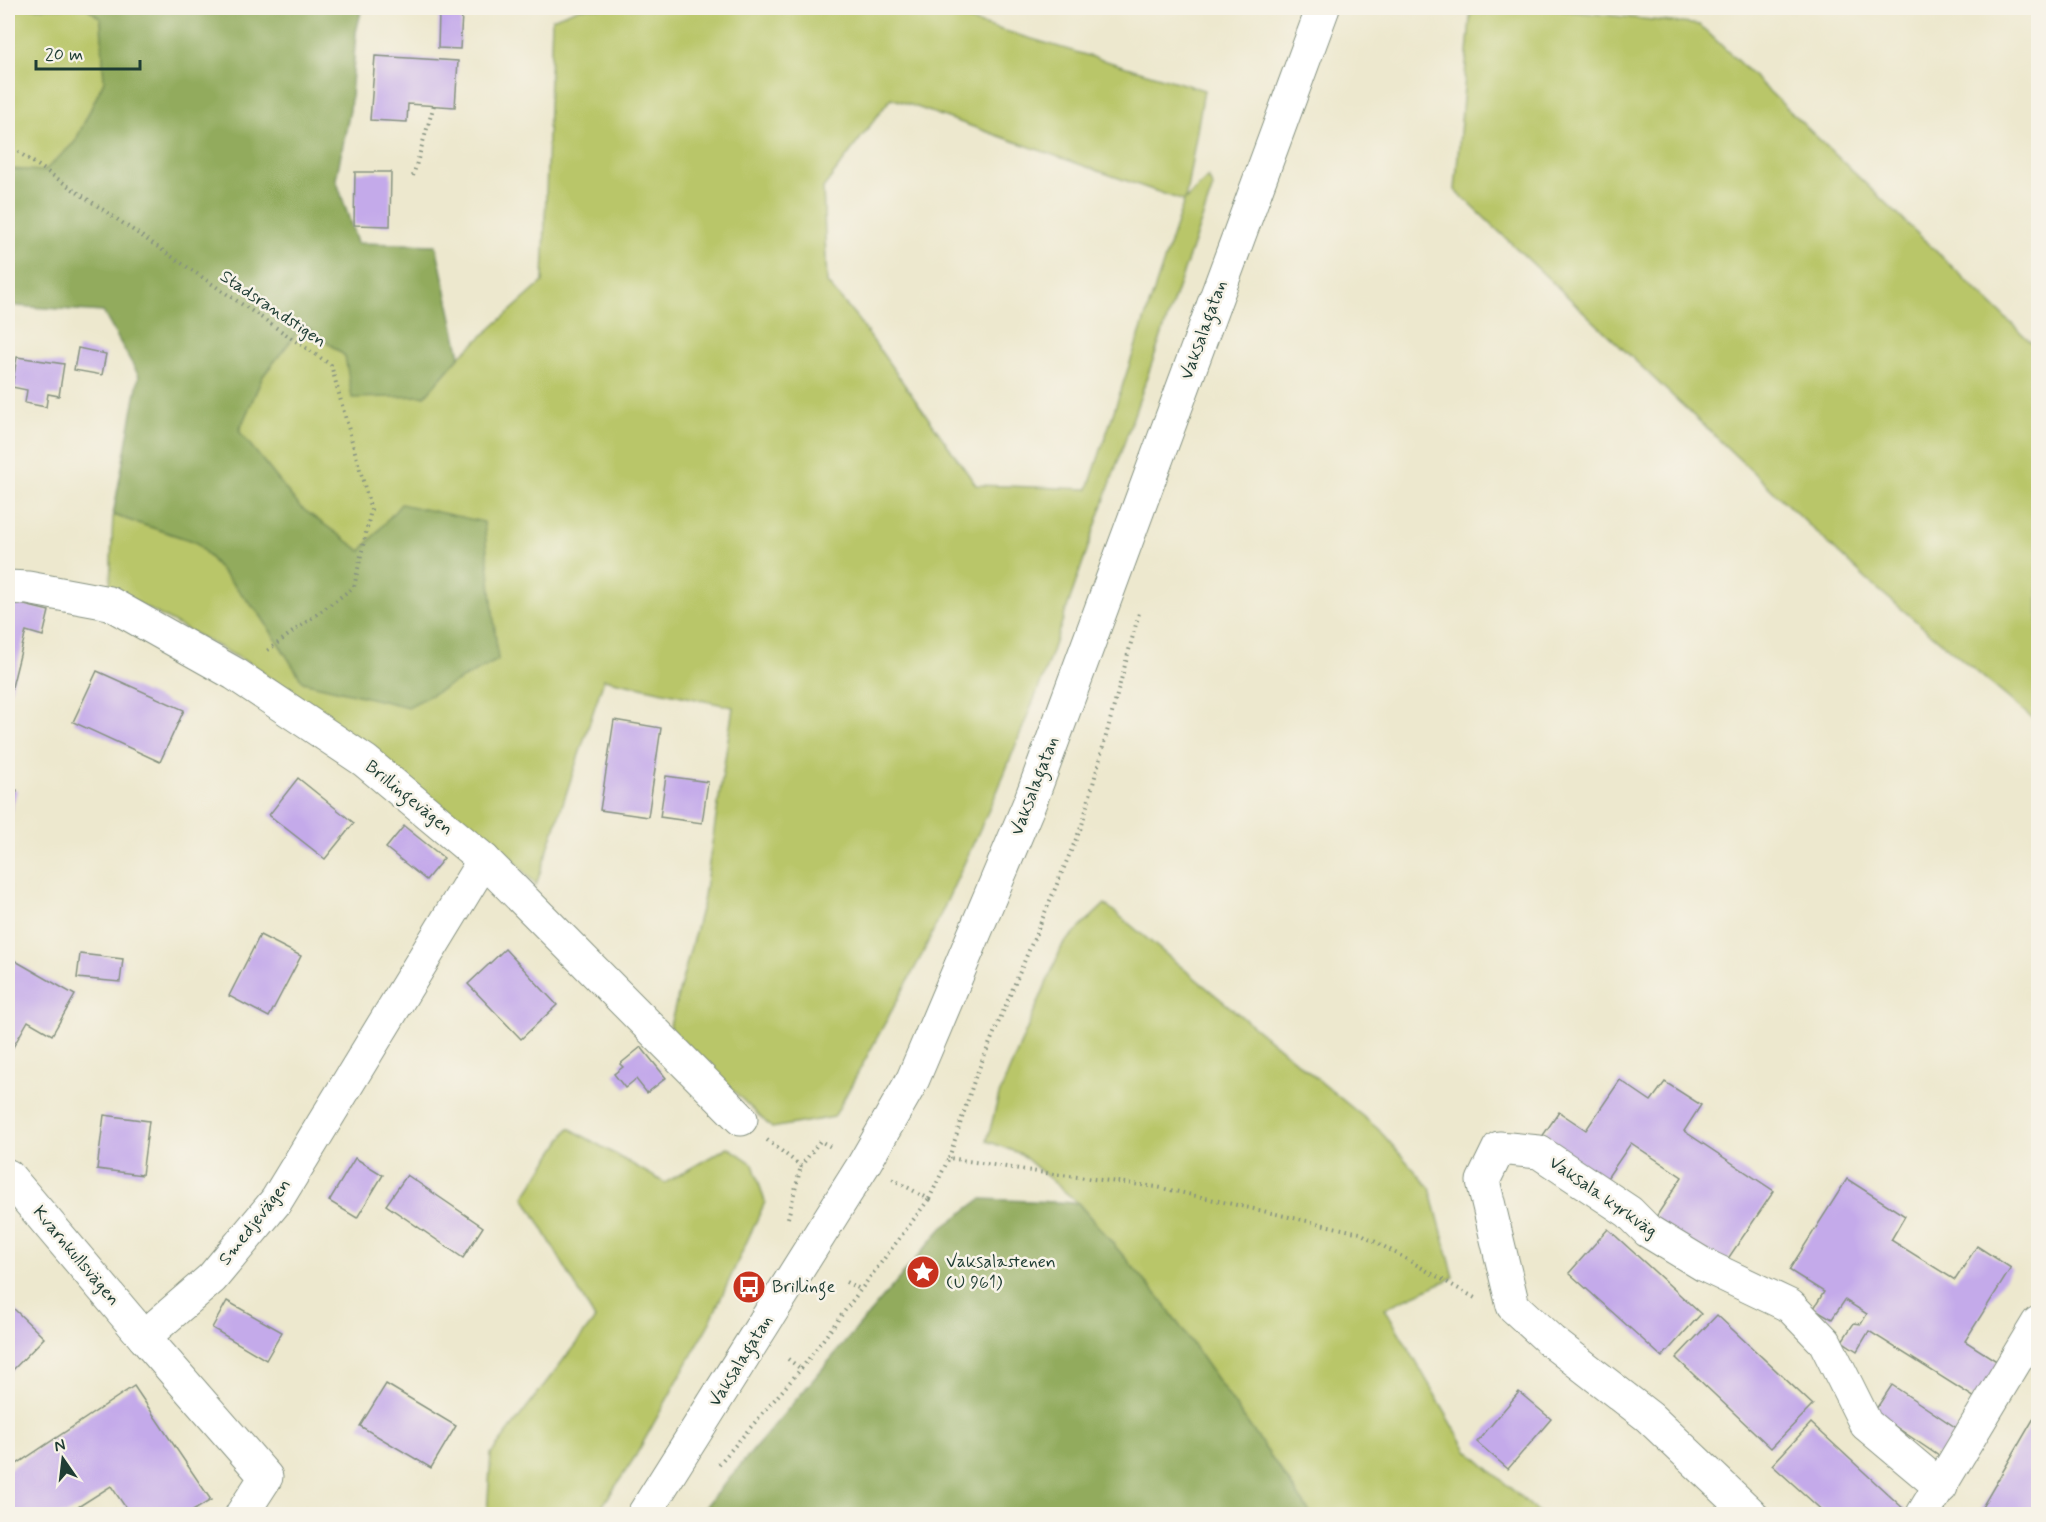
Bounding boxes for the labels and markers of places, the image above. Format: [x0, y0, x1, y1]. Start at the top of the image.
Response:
place label: Vaksalastenen (U 961) [946, 1250, 1056, 1295]
place icon: Vaksalastenen (U 961) [905, 1254, 941, 1290]
bus stop icon: Brillinge [731, 1269, 767, 1305]
place label: Brillinge [772, 1275, 836, 1301]

